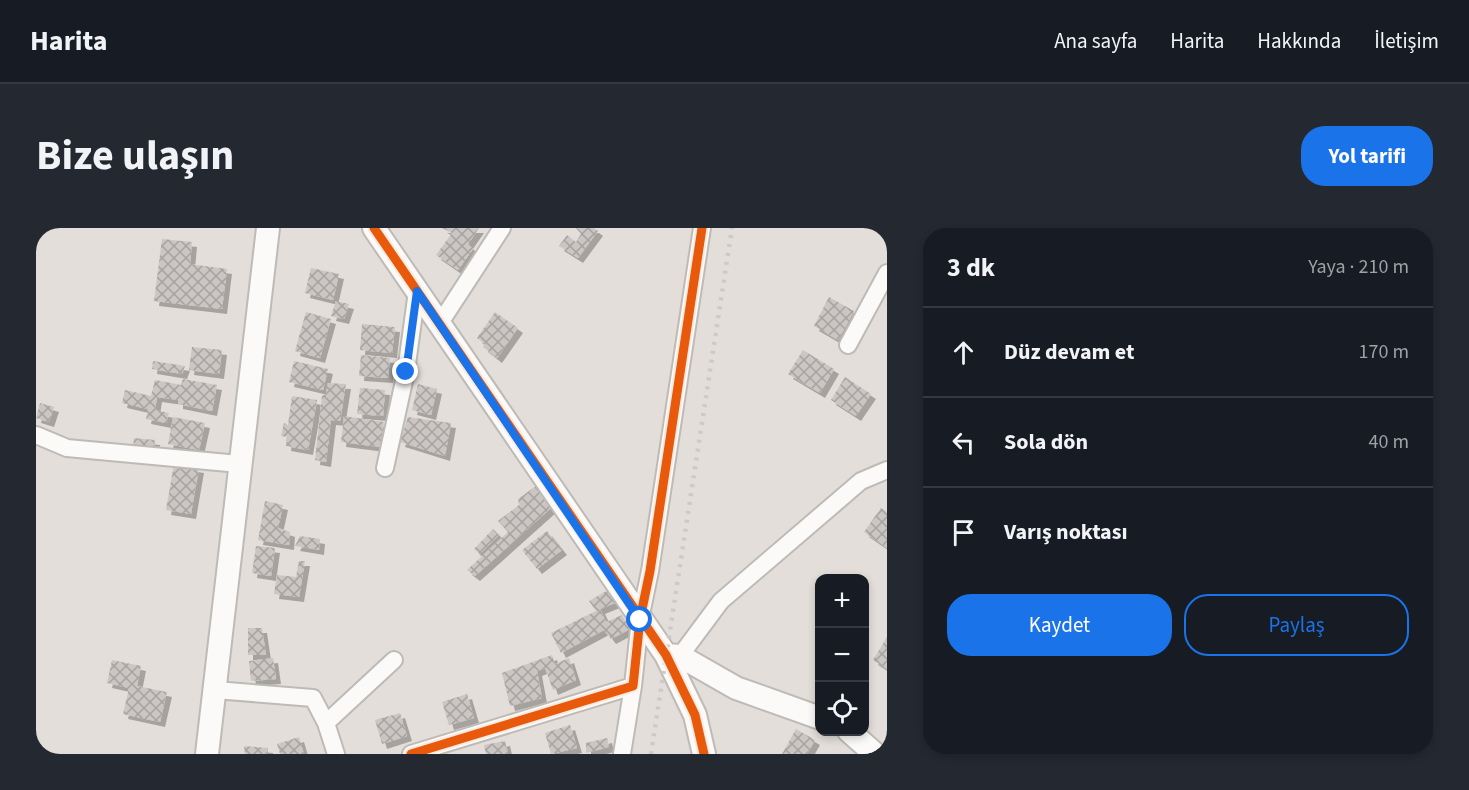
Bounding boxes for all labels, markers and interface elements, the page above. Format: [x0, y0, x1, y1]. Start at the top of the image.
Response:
text: Harita [30, 21, 107, 61]
text: Ana sayfa [1054, 26, 1137, 56]
text: Harita [1170, 26, 1224, 56]
text: Hakkında [1257, 26, 1341, 56]
text: İletişim [1374, 26, 1439, 56]
text: Bize ulaşın [36, 126, 234, 186]
button: Yol tarifi [1301, 126, 1433, 186]
text: 3 dk [947, 249, 995, 286]
text: Yaya · 210 m [1308, 253, 1409, 281]
icon: ahead [947, 336, 980, 369]
text: Düz devam et [1004, 336, 1134, 368]
text: 170 m [1359, 338, 1409, 366]
route end [392, 358, 418, 384]
icon: left [947, 426, 980, 459]
text: Sola dön [1004, 426, 1088, 458]
text: 40 m [1369, 428, 1409, 456]
icon: arrive [947, 516, 980, 549]
text: Varış noktası [1004, 516, 1128, 548]
map controls [815, 574, 869, 736]
button: + [815, 574, 869, 628]
button: Kaydet [947, 594, 1172, 656]
button: Paylaş [1184, 594, 1409, 656]
route start [626, 606, 652, 632]
button: − [815, 628, 869, 682]
button: locate [815, 682, 869, 736]

